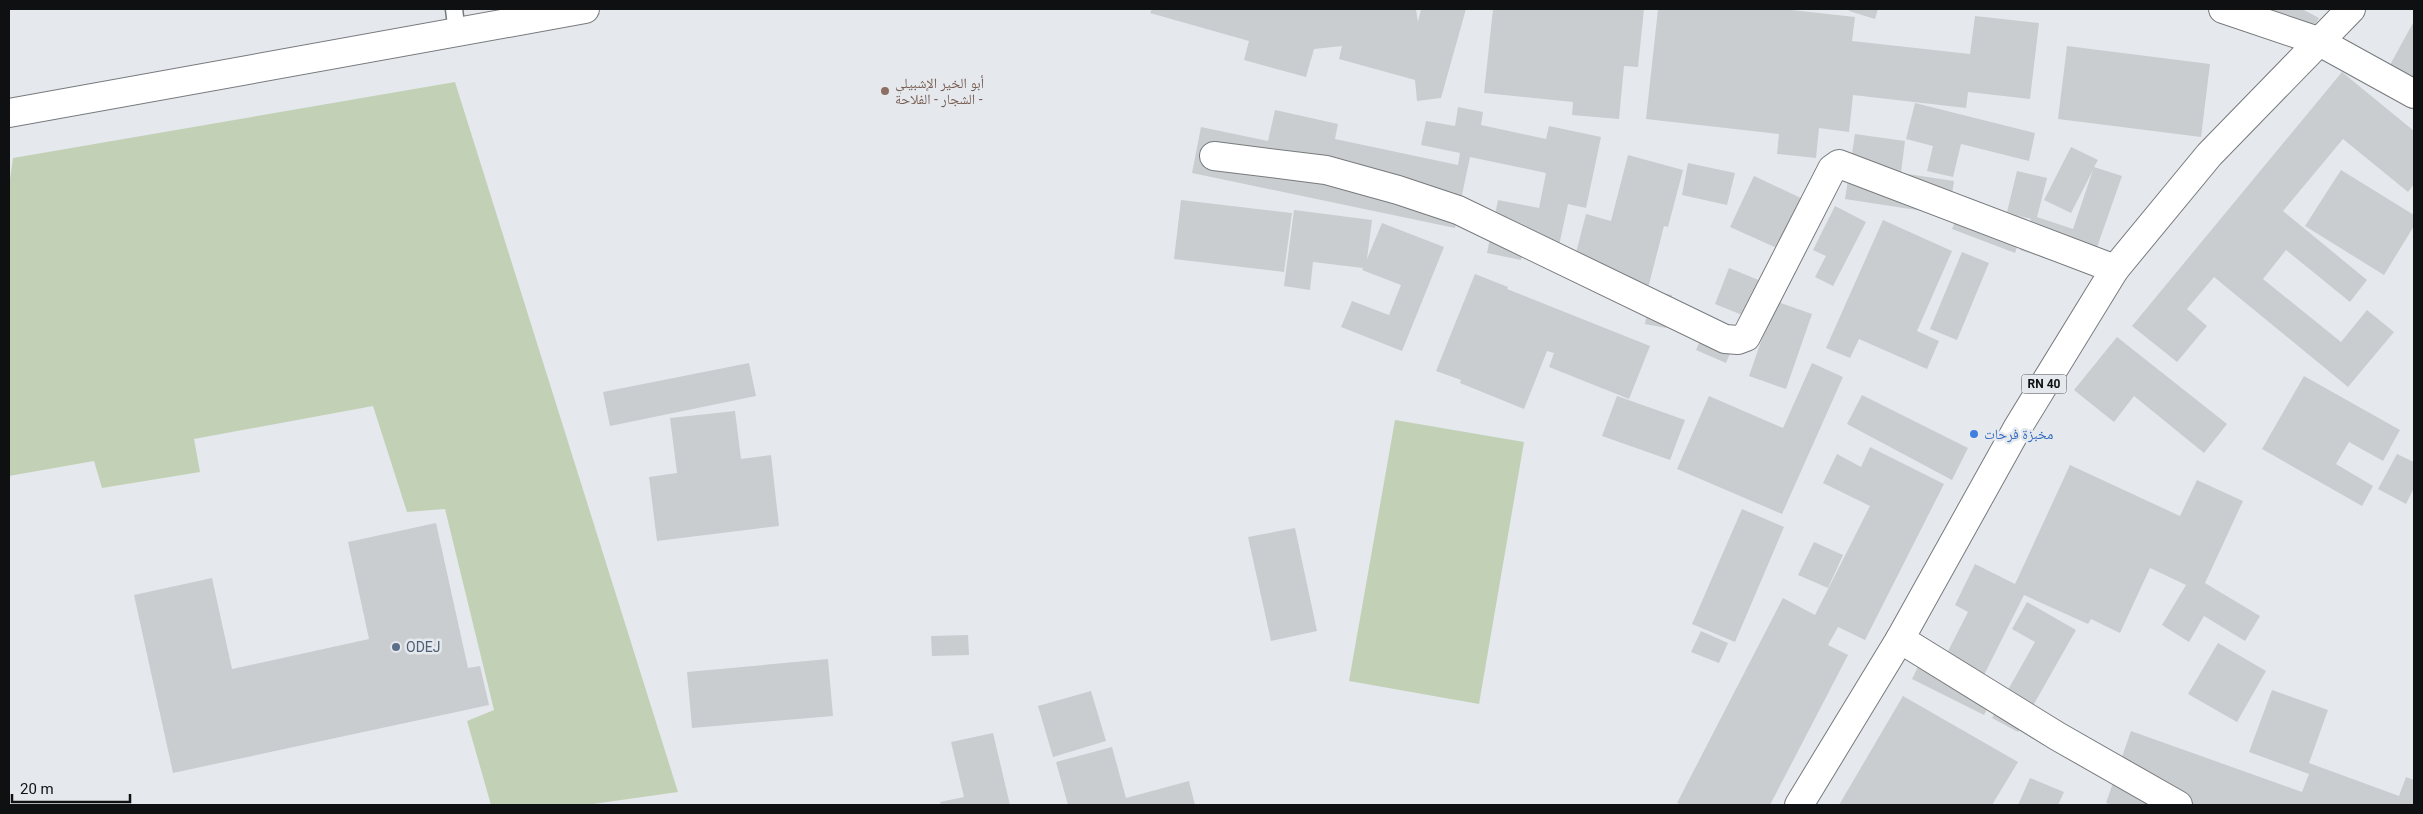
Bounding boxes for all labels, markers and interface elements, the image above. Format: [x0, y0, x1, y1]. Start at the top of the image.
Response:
place label: أبو الخير الإشبيلي الشجار - الفلاحة - [895, 75, 984, 108]
marker: أبو الخير الإشبيلي الشجار - الفلاحة - [879, 85, 891, 97]
road number: RN 40 [2022, 374, 2066, 394]
place label: مخبزة فرحات [1984, 426, 2053, 443]
marker: مخبزة فرحات [1968, 428, 1980, 440]
place label: ODEJ [406, 639, 441, 655]
marker: ODEJ [390, 641, 402, 653]
scale bar [12, 772, 130, 804]
text: 20 m [20, 780, 54, 798]

